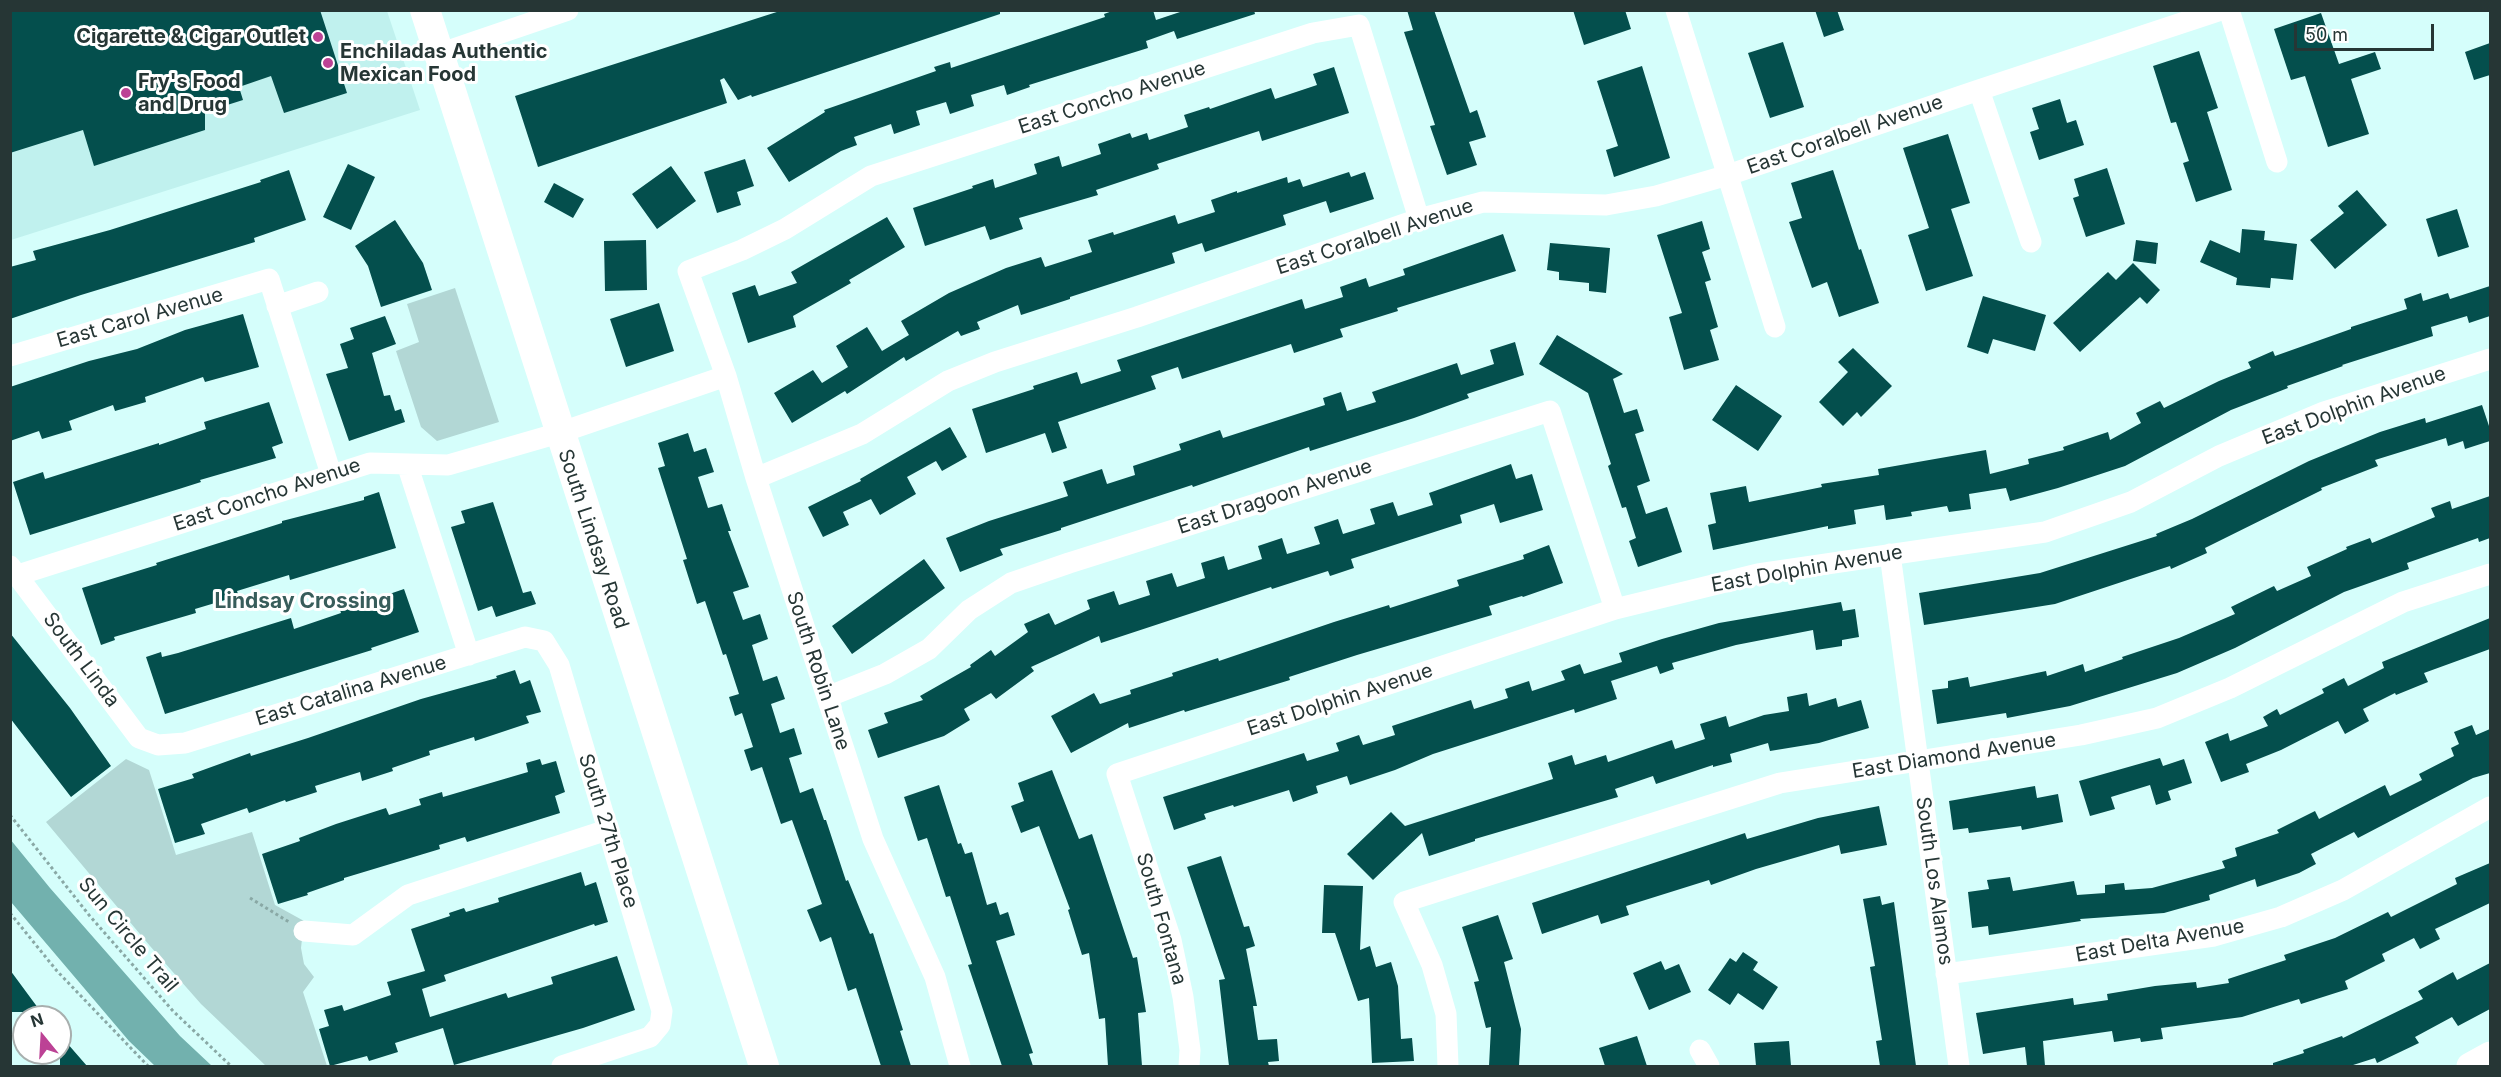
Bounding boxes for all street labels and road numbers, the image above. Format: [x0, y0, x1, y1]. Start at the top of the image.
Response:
street label: East Concho Avenue [1015, 56, 1209, 140]
street label: East Coralbell Avenue [1744, 90, 1946, 180]
street label: East Coralbell Avenue [1273, 194, 1477, 280]
street label: East Carol Avenue [54, 283, 226, 353]
street label: East Dolphin Avenue [2259, 362, 2449, 450]
street label: South Lindsay Road [553, 446, 633, 632]
street label: East Concho Avenue [170, 453, 364, 537]
street label: East Dragoon Avenue [1175, 454, 1375, 540]
street label: East Dolphin Avenue [1709, 540, 1905, 598]
street label: South Robin Lane [781, 588, 855, 754]
street label: South Linda [38, 608, 124, 712]
street label: East Catalina Avenue [253, 651, 449, 731]
street label: East Dolphin Avenue [1244, 659, 1436, 741]
street label: East Diamond Avenue [1850, 728, 2058, 784]
street label: South 27th Place [573, 751, 643, 911]
street label: South Los Alamos [1910, 795, 1958, 967]
street label: South Fontana [1131, 850, 1191, 988]
street label: Sun Circle Trail [73, 873, 183, 997]
street label: East Delta Avenue [2074, 914, 2246, 968]

